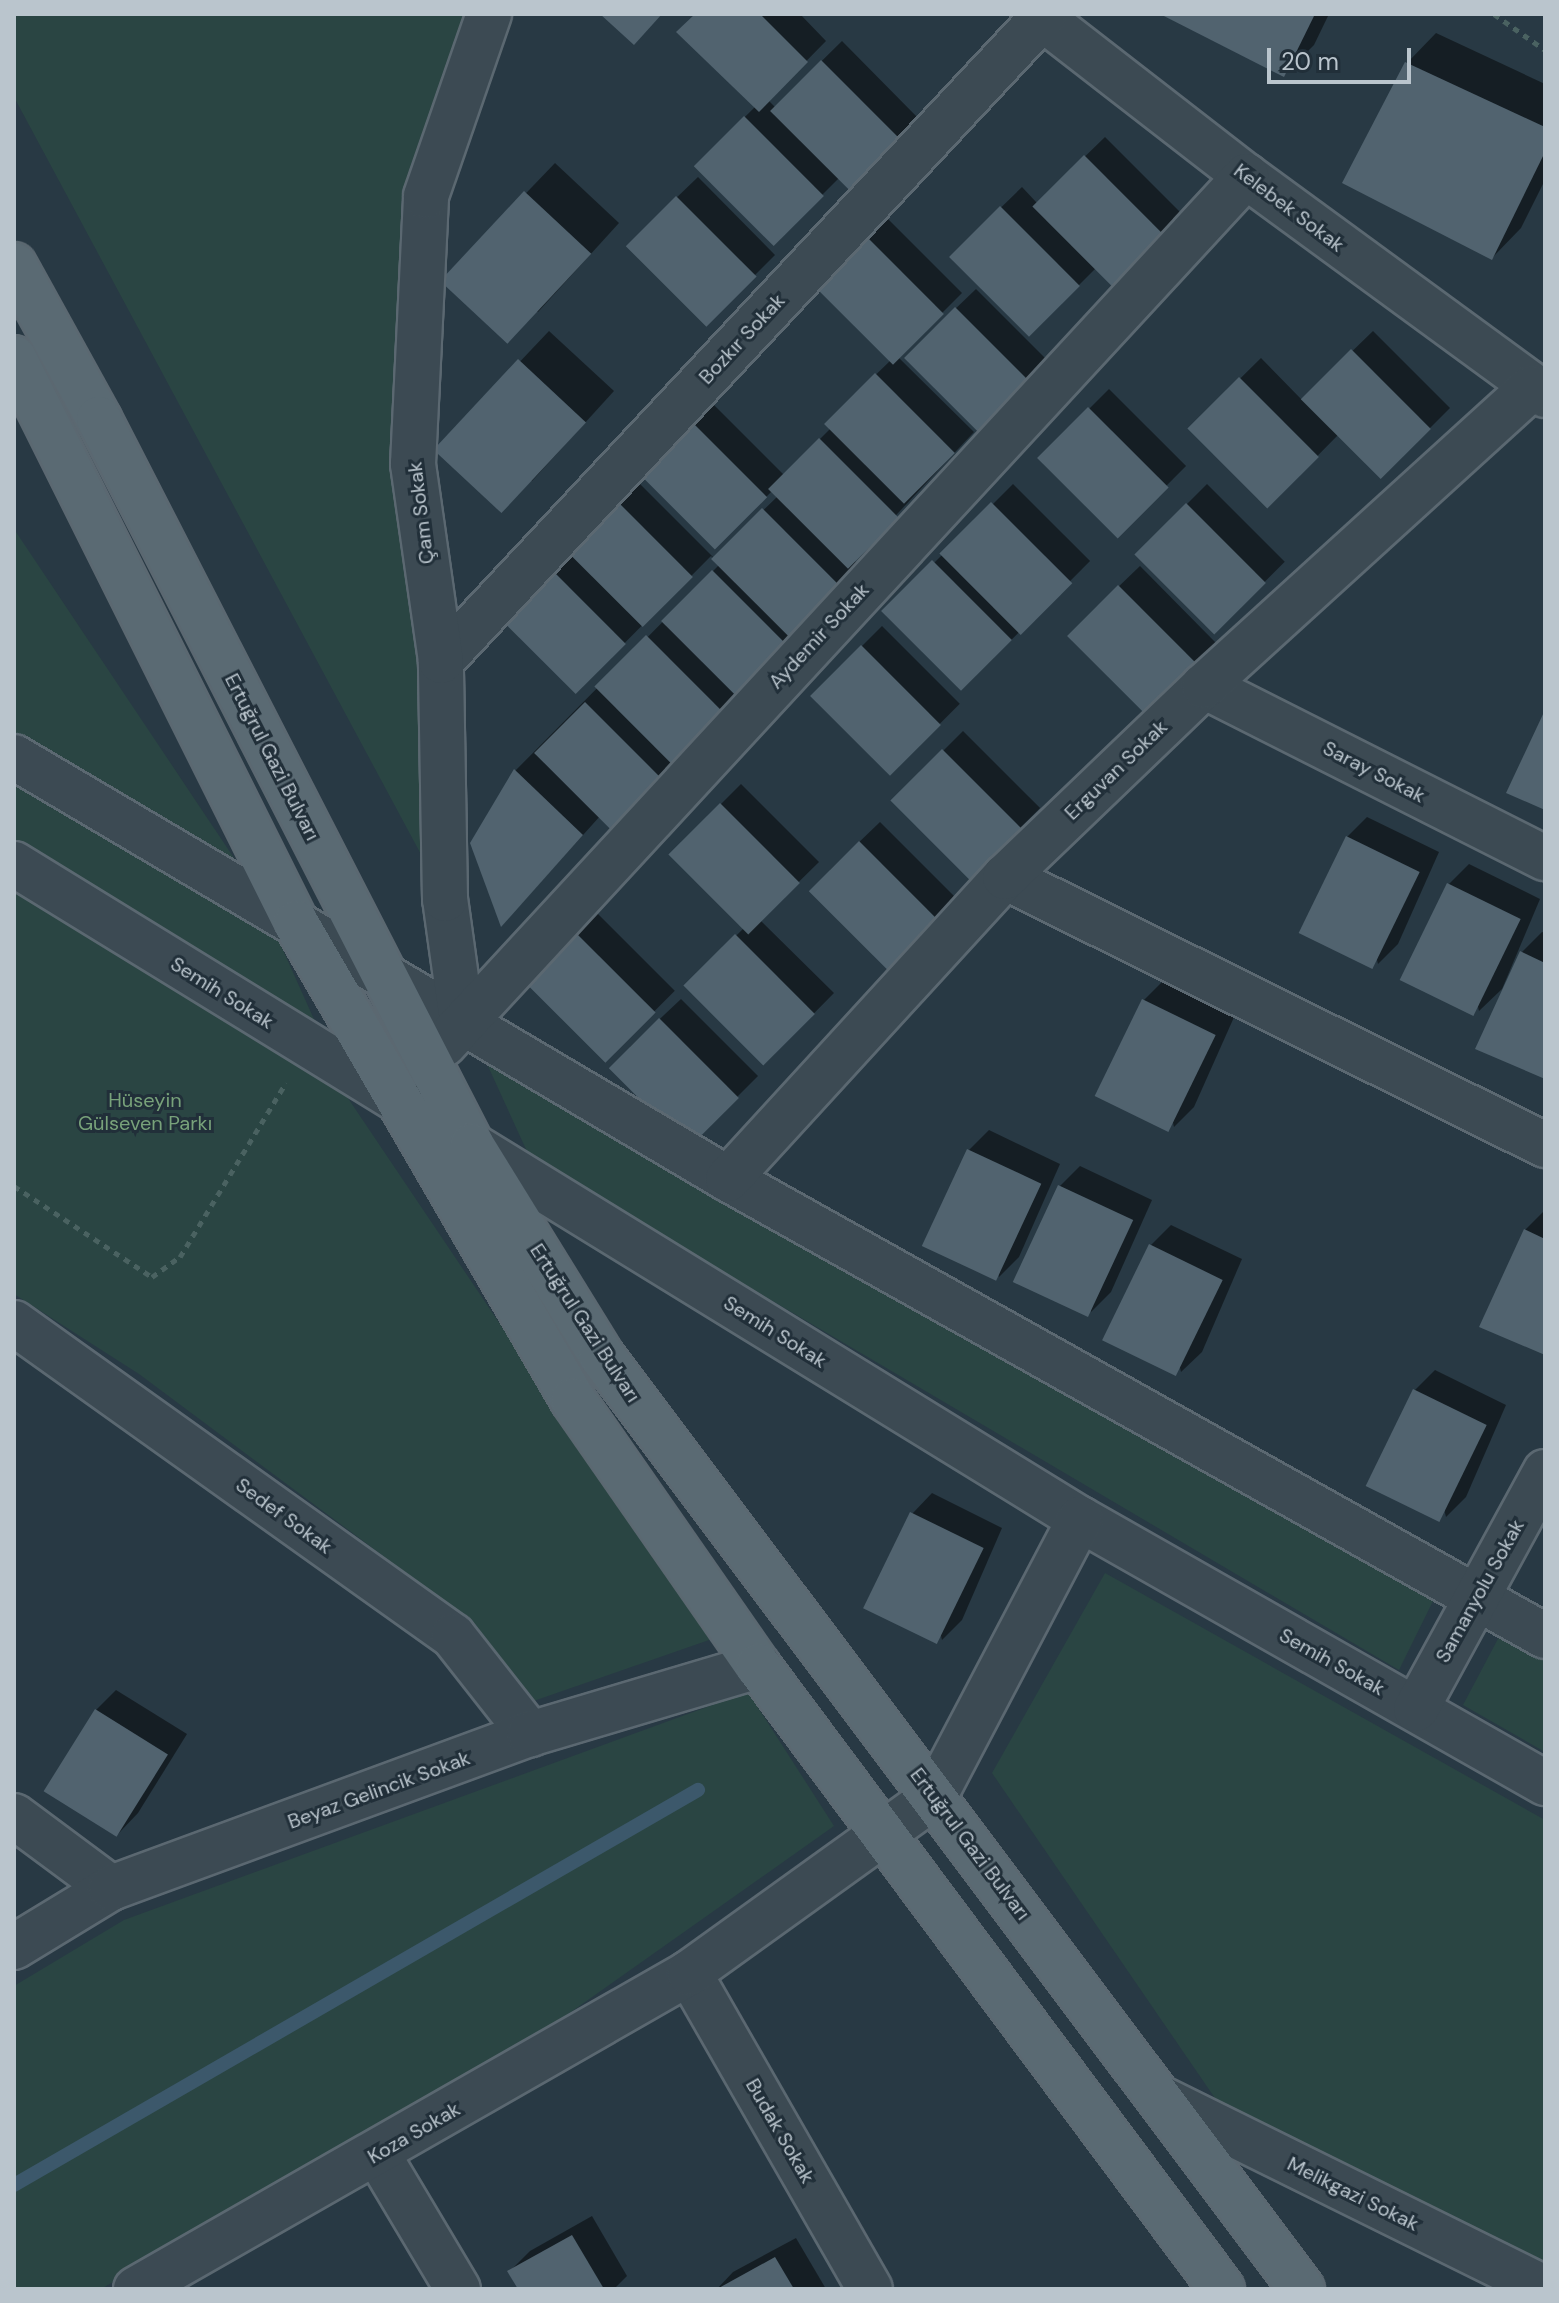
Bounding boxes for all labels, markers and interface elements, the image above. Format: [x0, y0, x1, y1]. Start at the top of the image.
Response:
scale bar [1271, 32, 1415, 82]
text: 20 m [1281, 46, 1339, 77]
street label: Kelebek Sokak [1229, 159, 1349, 257]
street label: Bozkır Sokak [694, 289, 790, 389]
street label: Çam Sokak [403, 461, 439, 565]
street label: Aydemir Sokak [764, 578, 874, 694]
street label: Ertuğrul Gazi Bulvarı [220, 670, 324, 844]
street label: Erguvan Sokak [1060, 715, 1172, 825]
street label: Saray Sokak [1319, 736, 1429, 808]
street label: Semih Sokak [166, 952, 278, 1034]
park label: Hüseyin Gülseven Parkı [78, 1089, 212, 1136]
street label: Ertuğrul Gazi Bulvarı [525, 1239, 645, 1407]
street label: Semih Sokak [719, 1291, 831, 1373]
street label: Sedef Sokak [231, 1473, 337, 1559]
street label: Samanyolu Sokak [1431, 1515, 1529, 1667]
street label: Semih Sokak [1275, 1623, 1389, 1701]
street label: Beyaz Gelincik Sokak [285, 1746, 473, 1834]
street label: Ertuğrul Gazi Bulvarı [905, 1763, 1035, 1925]
street label: Budak Sokak [740, 2074, 820, 2188]
street label: Koza Sokak [364, 2097, 464, 2169]
street label: Melikgazi Sokak [1283, 2152, 1423, 2236]

